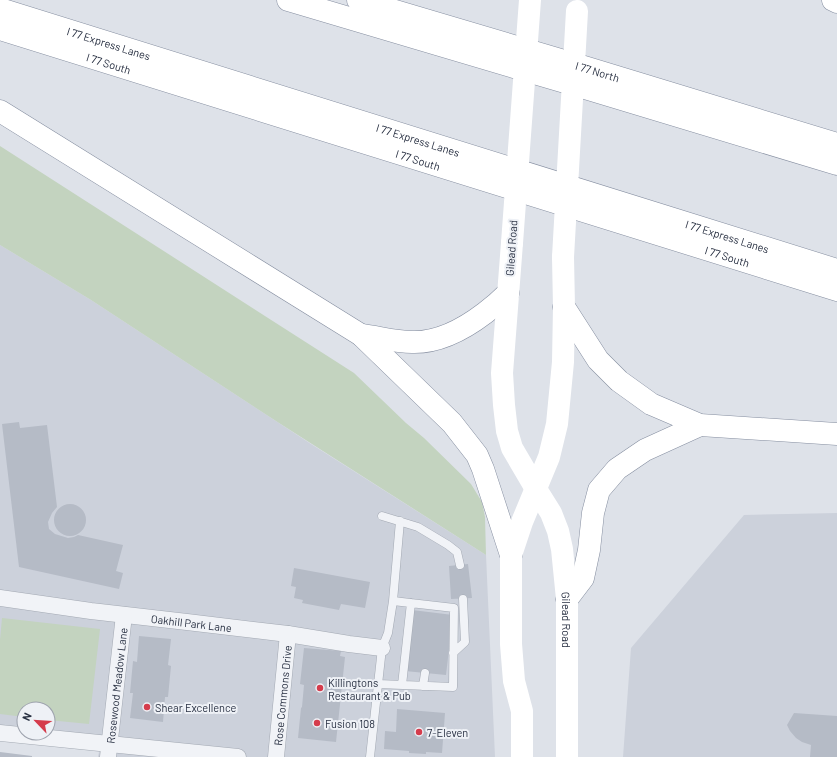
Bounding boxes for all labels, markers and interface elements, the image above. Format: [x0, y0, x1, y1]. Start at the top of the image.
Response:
street label: I 77 Express Lanes [65, 24, 152, 62]
street label: I 77 South [85, 50, 133, 76]
street label: I 77 North [574, 58, 621, 84]
street label: I 77 Express Lanes [375, 120, 462, 159]
street label: I 77 South [394, 146, 442, 172]
street label: I 77 Express Lanes [684, 217, 771, 255]
street label: Gilead Road [503, 220, 519, 276]
street label: I 77 South [704, 243, 751, 269]
street label: Gilead Road [560, 591, 574, 648]
street label: Oakhill Park Lane [150, 611, 233, 634]
street label: Rosewood Meadow Lane [103, 627, 129, 744]
street label: Rose Commons Drive [271, 644, 293, 746]
place label: Killingtons Restaurant & Pub [328, 676, 411, 702]
marker: Killingtons Restaurant & Pub [315, 683, 325, 693]
north arrow [16, 701, 56, 741]
place label: Shear Excellence [155, 701, 237, 714]
marker: Shear Excellence [142, 702, 152, 712]
text: N [19, 710, 34, 723]
place label: Fusion 108 [325, 717, 375, 730]
marker: Fusion 108 [312, 718, 322, 728]
place label: 7-Eleven [427, 726, 468, 739]
marker: 7-Eleven [414, 727, 424, 737]

